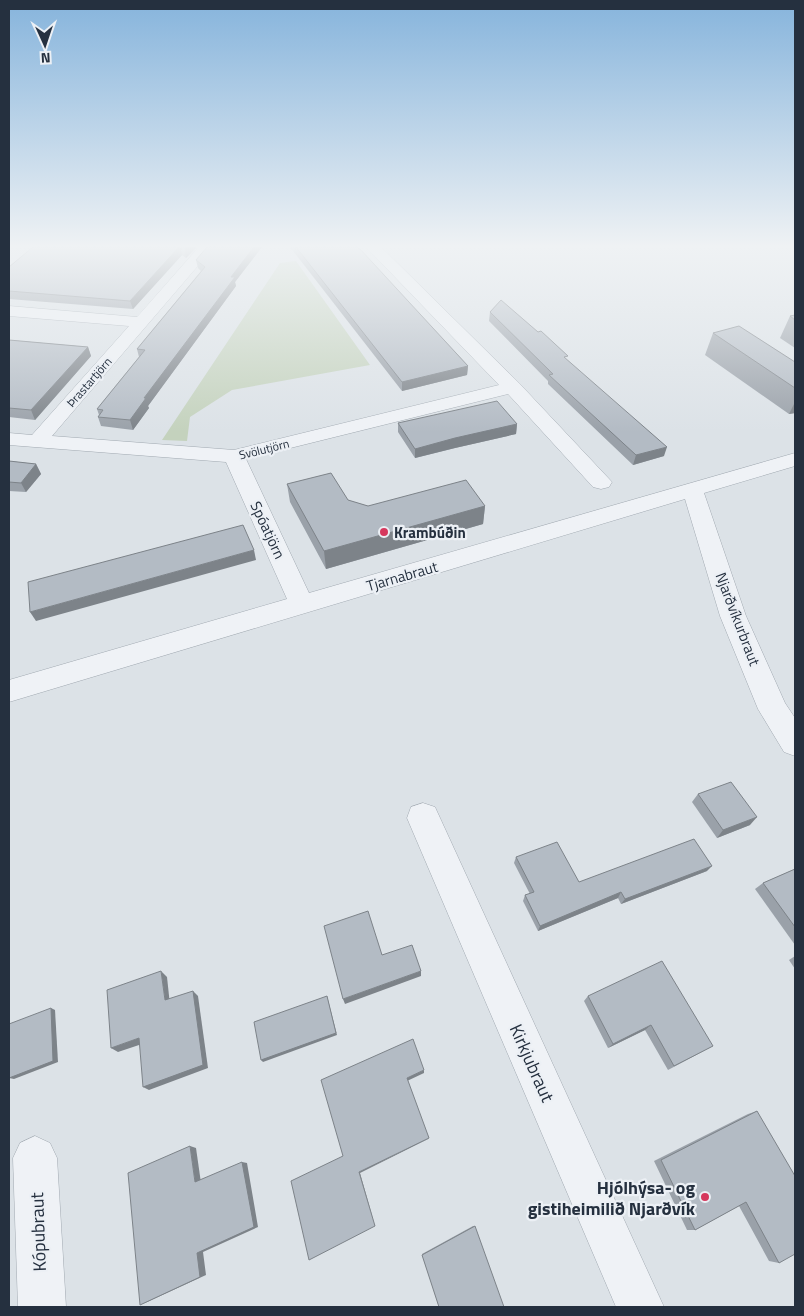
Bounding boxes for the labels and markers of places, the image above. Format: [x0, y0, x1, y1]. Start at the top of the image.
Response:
place label: Krambúðin [394, 521, 466, 544]
marker: Krambúðin [378, 526, 390, 538]
place label: Hjólhýsa- og gistiheimilið Njarðvík [528, 1174, 696, 1222]
marker: Hjólhýsa- og gistiheimilið Njarðvík [699, 1191, 711, 1203]

